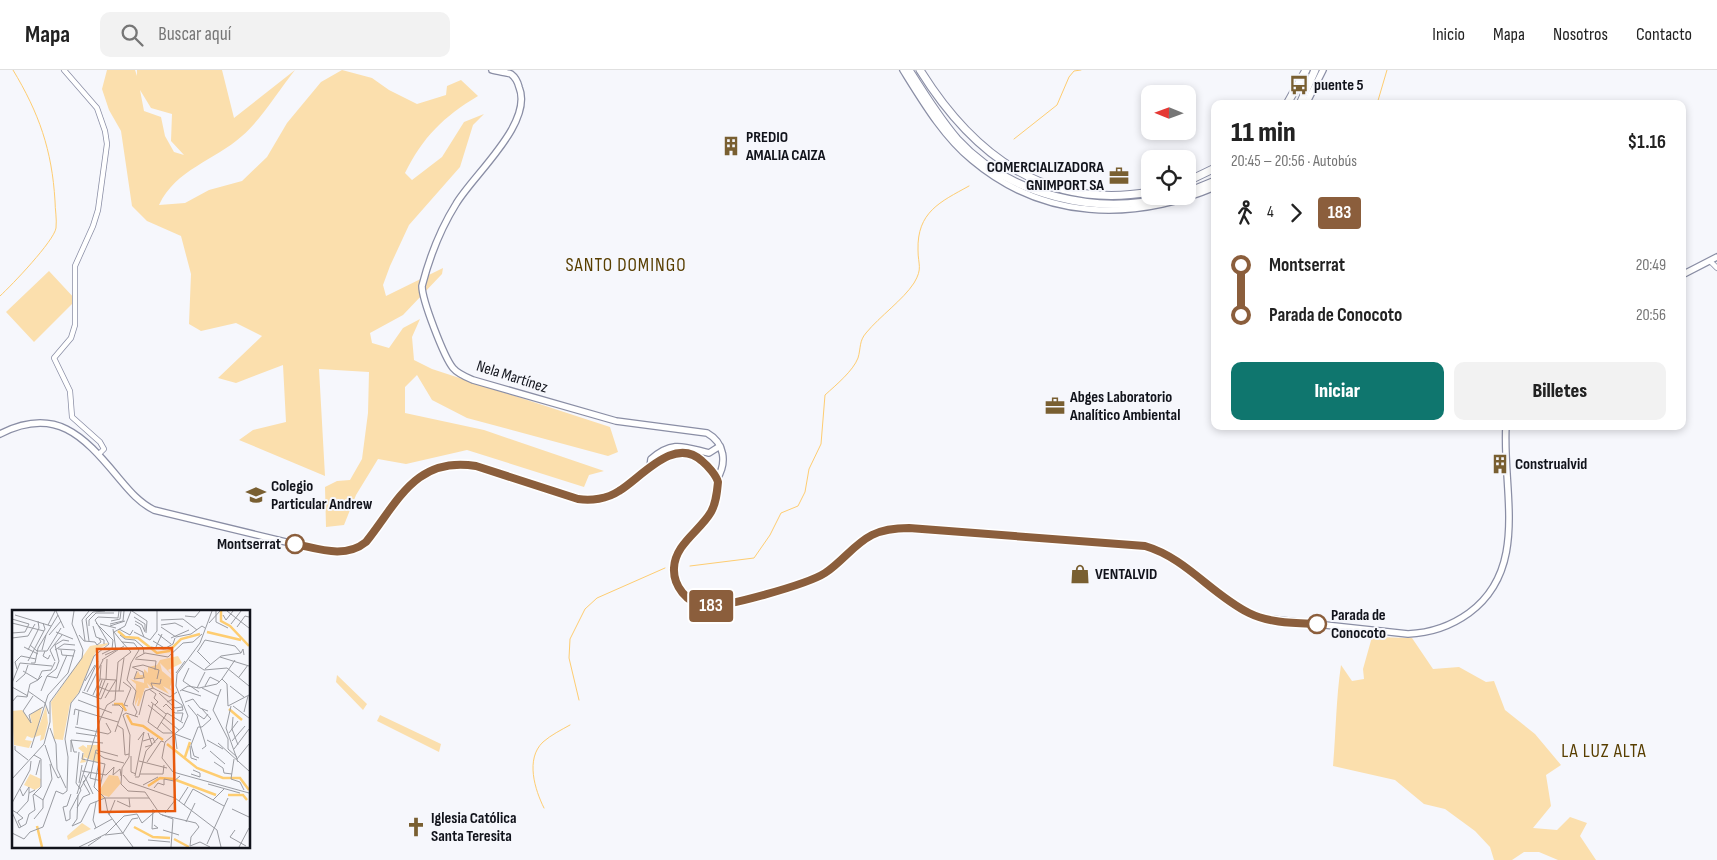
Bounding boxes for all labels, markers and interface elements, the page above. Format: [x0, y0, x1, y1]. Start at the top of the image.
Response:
search box [100, 12, 450, 57]
text: Mapa [25, 20, 70, 49]
icon: search [118, 21, 146, 49]
text: Buscar aquí [158, 23, 231, 46]
text: Inicio [1432, 24, 1465, 45]
text: Mapa [1493, 24, 1525, 45]
text: Nosotros [1553, 24, 1608, 45]
text: Contacto [1636, 24, 1692, 45]
bus stop icon: puente 5 [1288, 74, 1310, 96]
place label: puente 5 [1314, 76, 1364, 95]
north arrow [1141, 85, 1196, 140]
map controls [1141, 85, 1196, 205]
text: 11 min [1231, 116, 1296, 149]
place label: PREDIO AMALIA CAIZA [745, 128, 826, 165]
text: $1.16 [1628, 131, 1666, 154]
building icon: PREDIO AMALIA CAIZA [720, 135, 742, 157]
button: locate [1141, 150, 1196, 205]
text: 20:45 – 20:56 · Autobús [1231, 152, 1357, 171]
place label: COMERCIALIZADORA GNIMPORT SA [987, 158, 1104, 195]
office icon: COMERCIALIZADORA GNIMPORT SA [1108, 165, 1130, 187]
icon: walk [1231, 199, 1259, 227]
icon: forward [1282, 199, 1310, 227]
text: 183 [1328, 202, 1351, 223]
text: 4 [1267, 203, 1274, 222]
district label: SANTO DOMINGO [565, 254, 687, 277]
text: Montserrat [1269, 254, 1345, 277]
text: 20:49 [1636, 256, 1666, 275]
text: Parada de Conocoto [1269, 304, 1402, 327]
text: 20:56 [1636, 306, 1666, 325]
street label: Nela Martínez [474, 357, 550, 397]
button: Iniciar [1231, 362, 1444, 420]
button: Billetes [1454, 362, 1666, 420]
place label: Abges Laboratorio Analítico Ambiental [1069, 388, 1180, 425]
office icon: Abges Laboratorio Analítico Ambiental [1044, 395, 1066, 417]
building icon: Construalvid [1489, 453, 1511, 475]
place label: Construalvid [1515, 455, 1587, 474]
place label: Colegio Particular Andrew [271, 477, 373, 514]
school or university icon: Colegio Particular Andrew [245, 484, 267, 506]
marker: Montserrat [285, 534, 305, 554]
place label: Montserrat [217, 535, 281, 554]
shop icon: VENTALVID [1069, 563, 1091, 585]
place label: VENTALVID [1095, 565, 1157, 584]
line badge: 183 [682, 590, 740, 622]
text: 183 [699, 595, 723, 616]
place label: Parada de Conocoto [1331, 606, 1386, 643]
inset map [12, 610, 250, 848]
marker: Parada de Conocoto [1307, 614, 1327, 634]
district label: LA LUZ ALTA [1561, 740, 1647, 763]
place label: Iglesia Católica Santa Teresita [431, 809, 516, 846]
church icon: Iglesia Católica Santa Teresita [405, 816, 427, 838]

